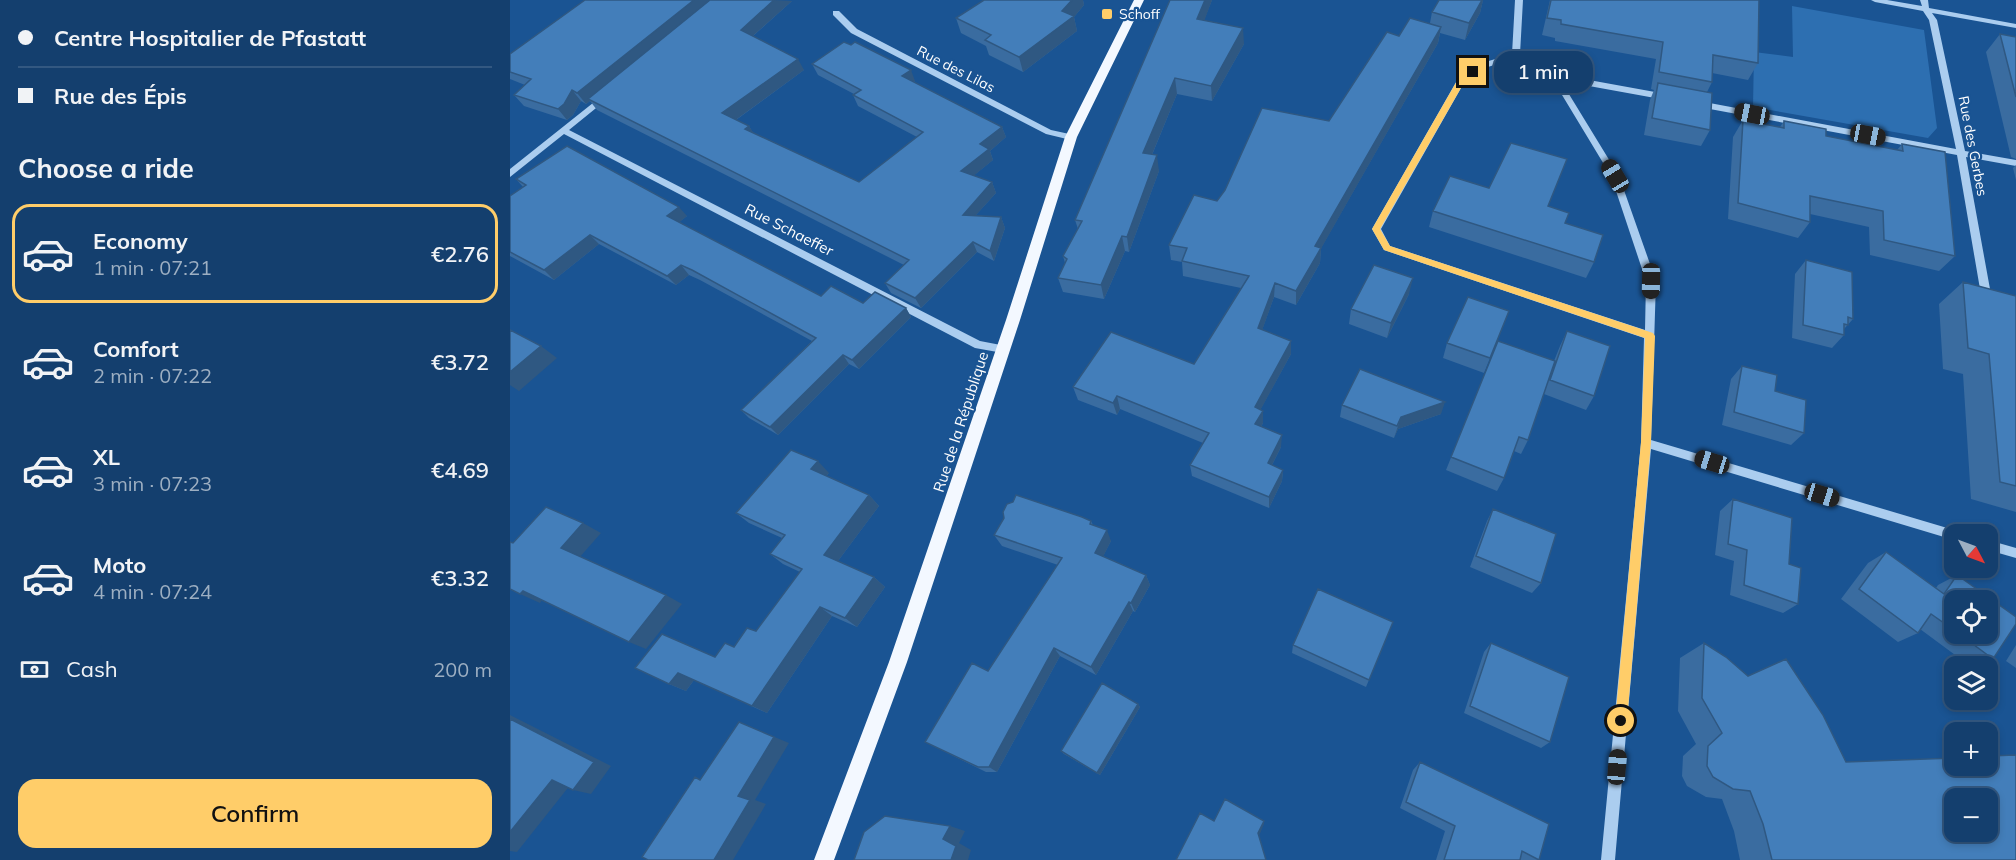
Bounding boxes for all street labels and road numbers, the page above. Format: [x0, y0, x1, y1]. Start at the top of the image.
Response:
street label: Rue des Lilas [914, 42, 998, 96]
street label: Rue des Gerbes [1954, 94, 1992, 198]
street label: Rue Schaeffer [742, 199, 837, 260]
street label: Rue de la République [929, 349, 992, 495]

